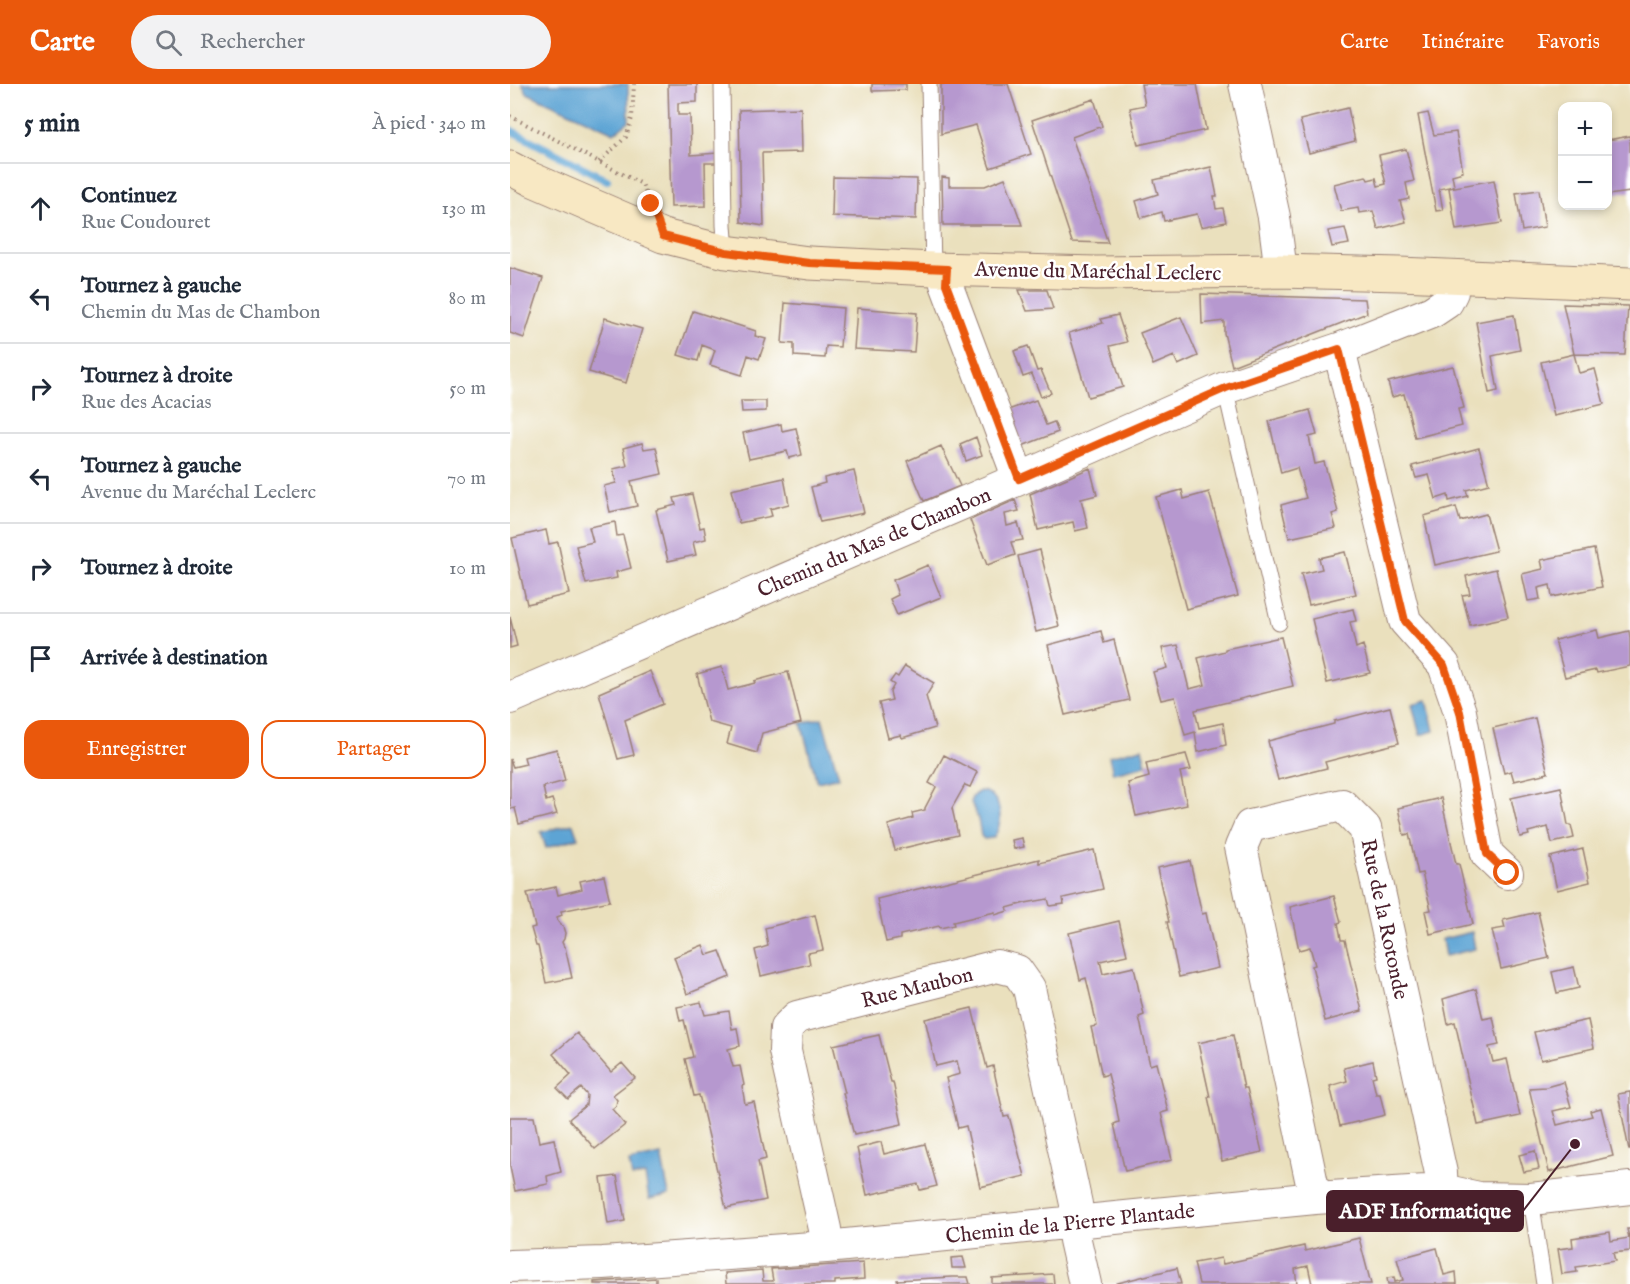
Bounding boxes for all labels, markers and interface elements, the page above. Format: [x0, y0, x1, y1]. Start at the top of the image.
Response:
search box [131, 15, 551, 69]
text: Carte [30, 25, 95, 60]
icon: search [152, 26, 185, 59]
text: Rechercher [200, 28, 305, 56]
text: Carte [1340, 29, 1389, 56]
text: Itinéraire [1422, 29, 1504, 56]
text: Favoris [1537, 29, 1600, 56]
map controls [1558, 102, 1612, 210]
button: + [1558, 102, 1612, 156]
text: 5 min [24, 107, 80, 140]
text: À pied · 340 m [372, 111, 486, 136]
button: − [1558, 156, 1612, 210]
text: Continuez [81, 182, 177, 210]
route end [637, 190, 663, 216]
icon: ahead [24, 192, 57, 225]
text: 130 m [441, 196, 486, 221]
text: Rue Coudouret [81, 210, 211, 235]
street label: Avenue du Maréchal Leclerc [973, 257, 1222, 288]
text: Tournez à gauche [81, 272, 241, 300]
icon: left [24, 282, 57, 315]
text: 80 m [449, 286, 486, 311]
text: Chemin du Mas de Chambon [81, 300, 320, 325]
text: Tournez à droite [81, 362, 232, 390]
icon: right [24, 372, 57, 405]
text: 50 m [449, 376, 486, 401]
text: Rue des Acacias [81, 390, 212, 415]
text: Tournez à gauche [81, 452, 241, 480]
icon: left [24, 462, 57, 495]
text: 70 m [447, 466, 486, 491]
text: Avenue du Maréchal Leclerc [81, 480, 316, 505]
street label: Chemin du Mas de Chambon [754, 482, 996, 605]
icon: right [24, 552, 57, 585]
text: Tournez à droite [81, 554, 232, 582]
text: 10 m [449, 556, 486, 581]
icon: arrive [24, 642, 57, 675]
text: Arrivée à destination [81, 644, 268, 672]
button: Enregistrer [24, 720, 249, 779]
button: Partager [261, 720, 486, 779]
street label: Rue de la Rotonde [1353, 837, 1414, 1002]
route start [1493, 859, 1519, 885]
street label: Rue Maubon [859, 962, 976, 1015]
callout: ADF Informatique [1327, 1191, 1523, 1231]
street label: Chemin de la Pierre Plantade [944, 1198, 1196, 1251]
text: ADF Informatique [1338, 1198, 1511, 1226]

